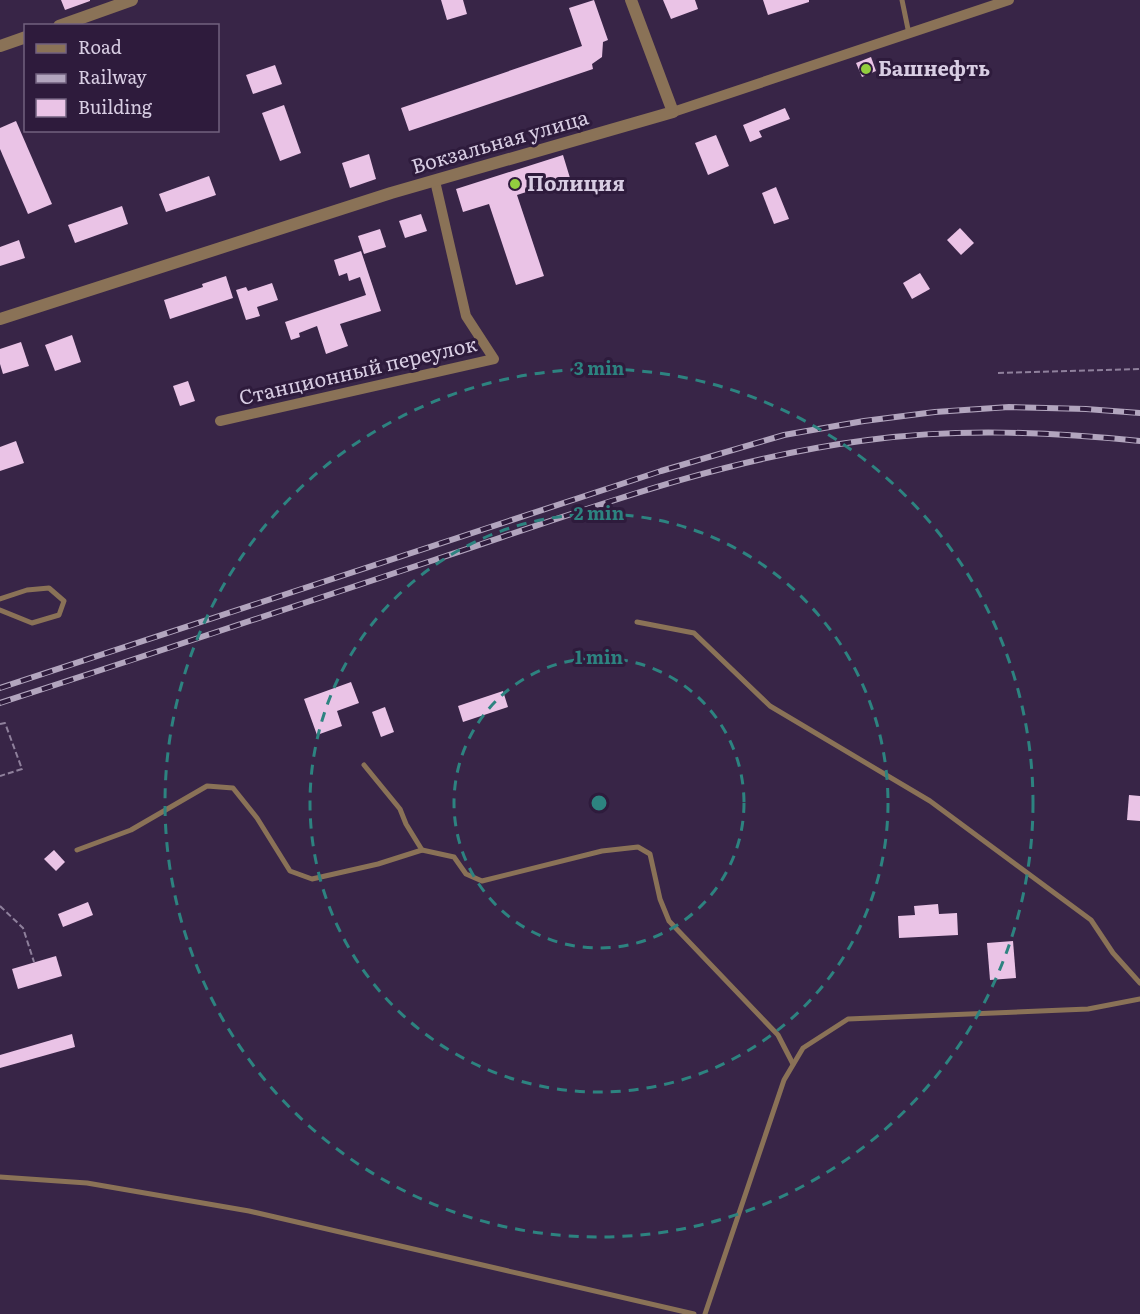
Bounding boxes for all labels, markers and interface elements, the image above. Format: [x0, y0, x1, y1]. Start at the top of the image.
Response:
legend [24, 24, 219, 132]
text: Road [78, 33, 122, 60]
place label: Башнефть [878, 52, 990, 82]
marker: Башнефть [859, 62, 873, 76]
text: Railway [78, 63, 147, 90]
text: Building [78, 93, 153, 120]
street label: Вокзальная улица [407, 100, 592, 180]
place label: Полиция [527, 167, 625, 197]
marker: Полиция [508, 177, 522, 191]
street label: Станционный переулок [236, 327, 480, 411]
text: 3 min [574, 354, 625, 381]
text: 2 min [574, 499, 625, 526]
text: 1 min [575, 643, 624, 670]
centre of rings [589, 793, 609, 813]

